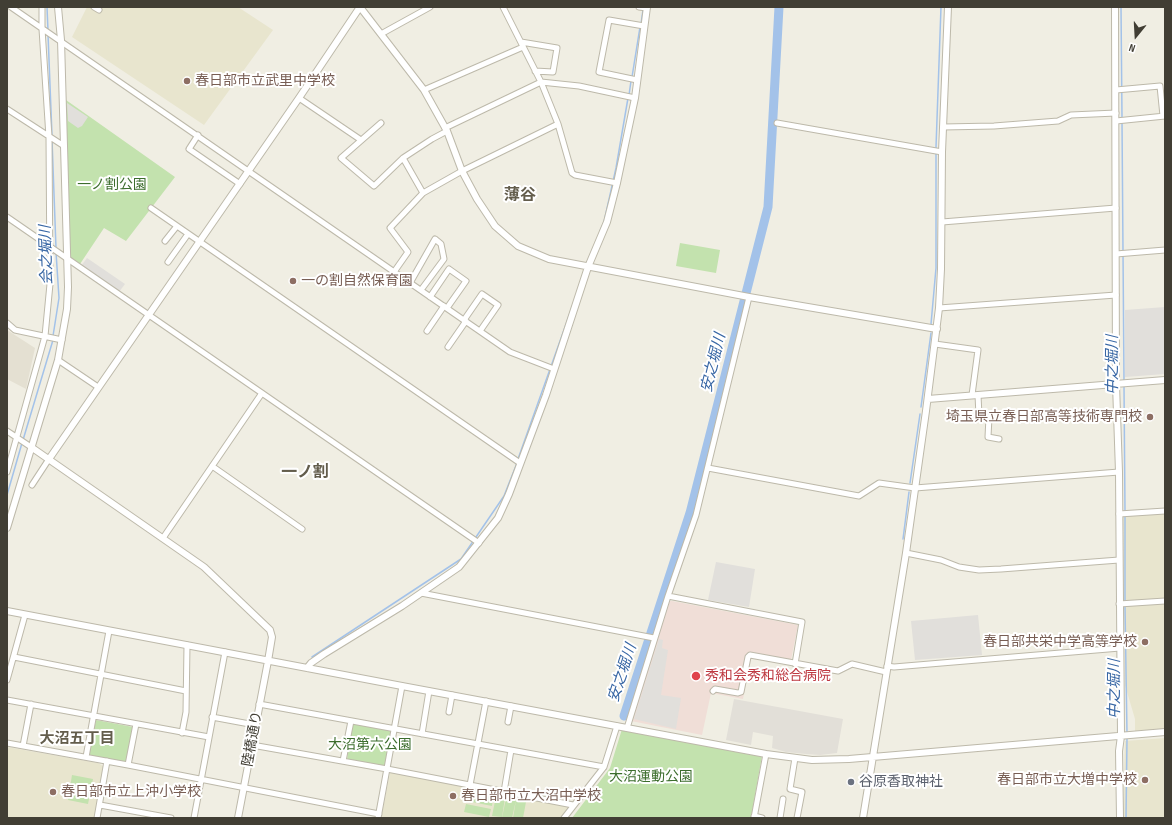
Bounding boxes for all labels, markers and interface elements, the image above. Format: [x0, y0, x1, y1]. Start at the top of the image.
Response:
north arrow [1116, 16, 1156, 56]
text: N [1127, 41, 1137, 55]
place label: 春日部市立武里中学校 [195, 73, 335, 89]
marker: 春日部市立武里中学校 [182, 76, 192, 86]
park label: 一ノ割公園 [77, 177, 147, 193]
district label: 薄谷 [504, 186, 536, 206]
water label: 会之堀川 [37, 225, 57, 285]
place label: 一の割自然保育園 [301, 273, 413, 289]
marker: 一の割自然保育園 [288, 276, 298, 286]
water label: 安之堀川 [698, 332, 730, 394]
water label: 中之堀川 [1104, 335, 1122, 395]
place label: 埼玉県立春日部高等技術専門校 [946, 409, 1142, 425]
marker: 埼玉県立春日部高等技術専門校 [1145, 412, 1155, 422]
district label: 一ノ割 [281, 463, 329, 483]
place label: 春日部共栄中学高等学校 [983, 634, 1137, 650]
marker: 春日部共栄中学高等学校 [1140, 637, 1150, 647]
water label: 安之堀川 [605, 642, 641, 704]
water label: 中之堀川 [1106, 659, 1124, 719]
place label: 秀和会秀和総合病院 [705, 668, 831, 684]
marker: 秀和会秀和総合病院 [690, 670, 702, 682]
street label: 陸橋通り [240, 710, 266, 768]
district label: 大沼五丁目 [40, 730, 114, 748]
park label: 大沼第六公園 [328, 737, 412, 753]
park label: 大沼運動公園 [609, 769, 693, 785]
place label: 春日部市立大増中学校 [997, 772, 1137, 788]
place label: 谷原香取神社 [859, 774, 943, 790]
marker: 春日部市立大増中学校 [1140, 775, 1150, 785]
marker: 谷原香取神社 [846, 777, 856, 787]
place label: 春日部市立上沖小学校 [61, 784, 201, 800]
marker: 春日部市立上沖小学校 [48, 787, 58, 797]
place label: 春日部市立大沼中学校 [461, 788, 601, 804]
marker: 春日部市立大沼中学校 [448, 791, 458, 801]

